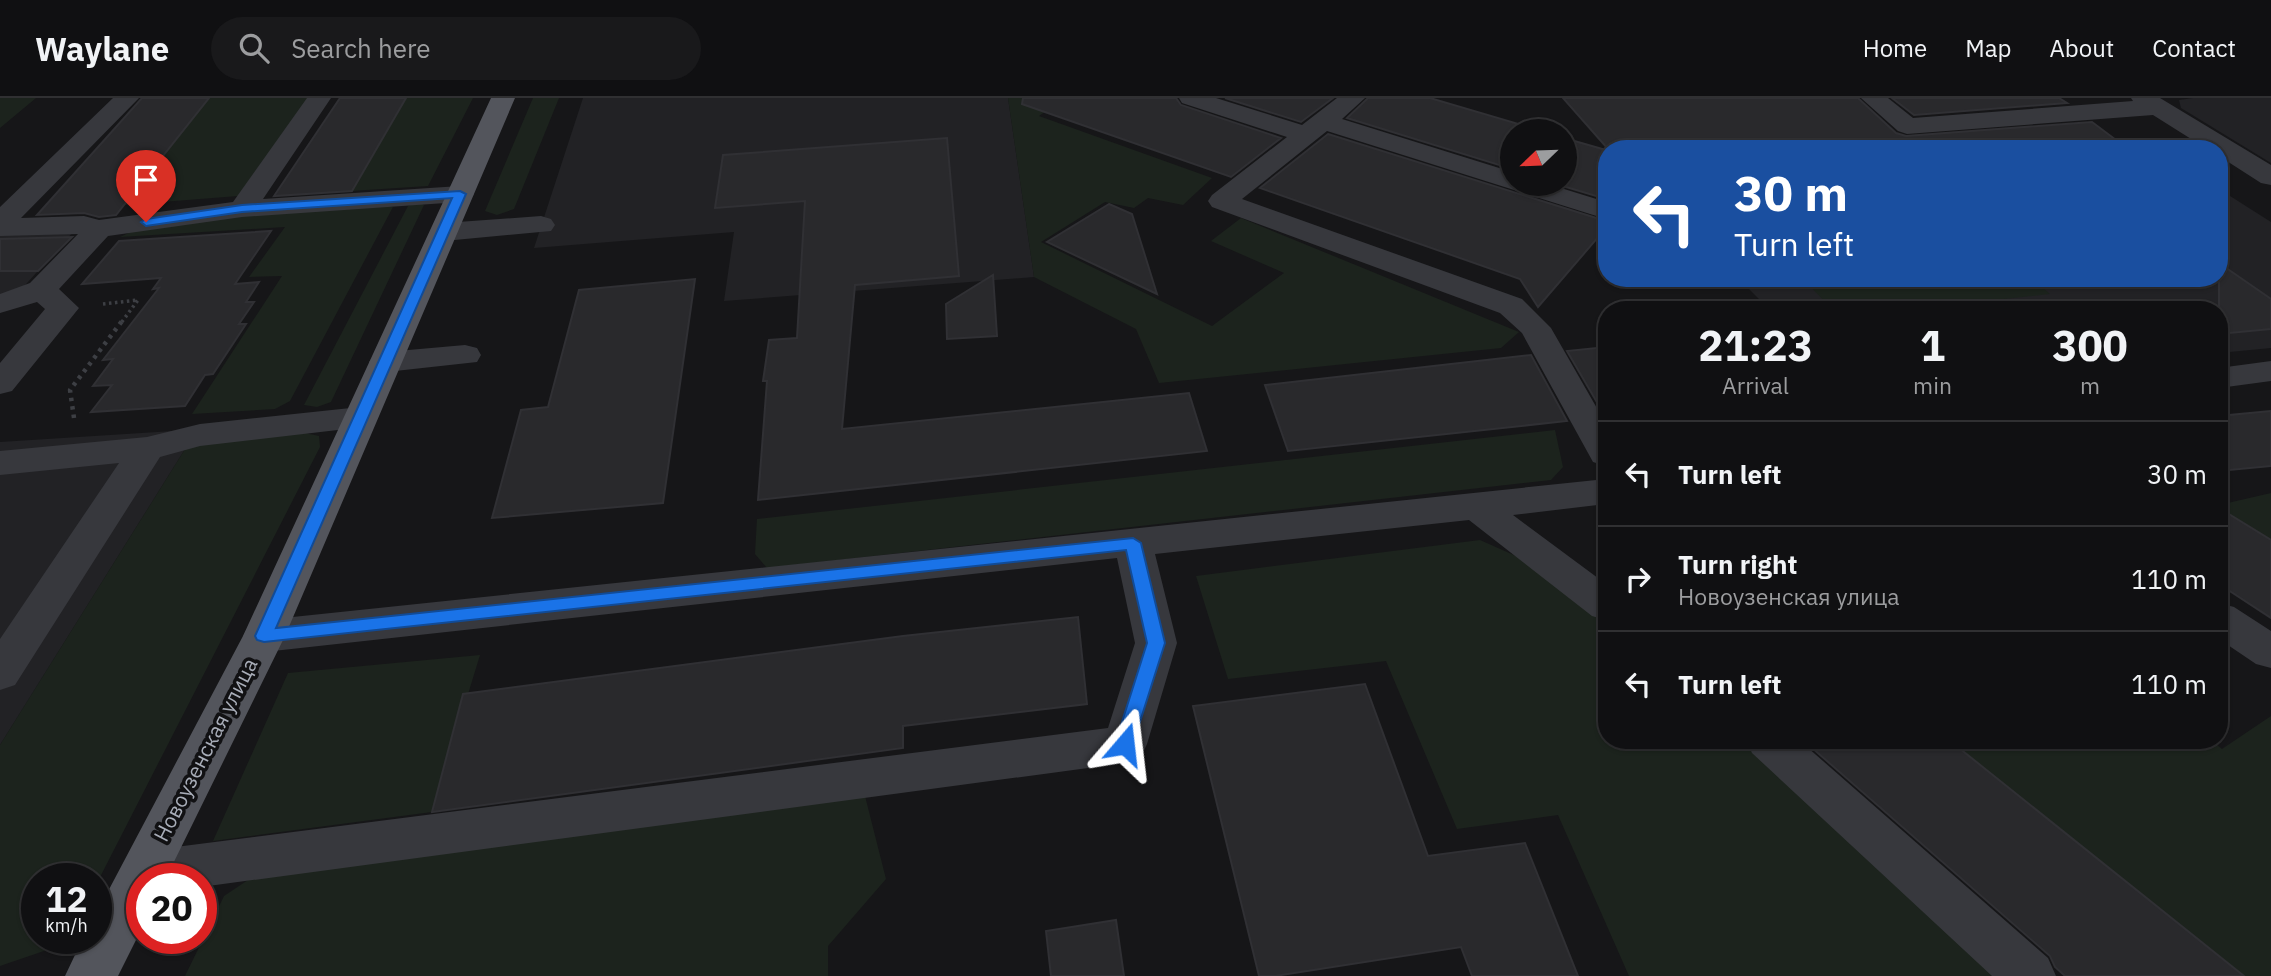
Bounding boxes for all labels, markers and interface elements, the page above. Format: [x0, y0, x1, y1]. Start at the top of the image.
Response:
search box [211, 17, 701, 80]
text: Waylane [35, 27, 169, 70]
icon: search [235, 29, 273, 67]
text: Search here [291, 31, 431, 65]
text: Home [1863, 32, 1927, 64]
text: Map [1965, 32, 2011, 64]
text: About [2049, 32, 2114, 64]
text: Contact [2152, 32, 2236, 64]
north arrow [1500, 119, 1577, 196]
map controls [1500, 119, 1577, 196]
pin [116, 150, 176, 222]
icon: arrive [127, 161, 165, 199]
text: 30 m [1734, 161, 1848, 224]
icon: left [1619, 168, 1710, 259]
text: Turn left [1734, 223, 1854, 265]
text: 21:23 [1698, 318, 1813, 373]
text: 1 [1920, 318, 1945, 373]
text: 300 [2052, 318, 2128, 373]
text: Arrival [1722, 370, 1789, 400]
text: min [1913, 370, 1952, 400]
text: m [2080, 370, 2100, 400]
icon: left [1619, 455, 1657, 493]
text: Turn left [1678, 457, 1781, 491]
text: 30 m [2147, 457, 2207, 491]
text: Turn right [1678, 547, 1797, 581]
icon: right [1619, 560, 1657, 598]
text: 110 m [2131, 562, 2207, 596]
text: Новоузенская улица [1678, 581, 1900, 611]
street label: Новоузенская улица [147, 653, 264, 846]
icon: left [1619, 665, 1657, 703]
text: Turn left [1678, 667, 1781, 701]
text: 110 m [2131, 667, 2207, 701]
position arrow [1088, 707, 1162, 781]
speed limit sign: 20 [126, 863, 217, 954]
text: 12 [45, 876, 88, 922]
text: km/h [45, 914, 88, 937]

